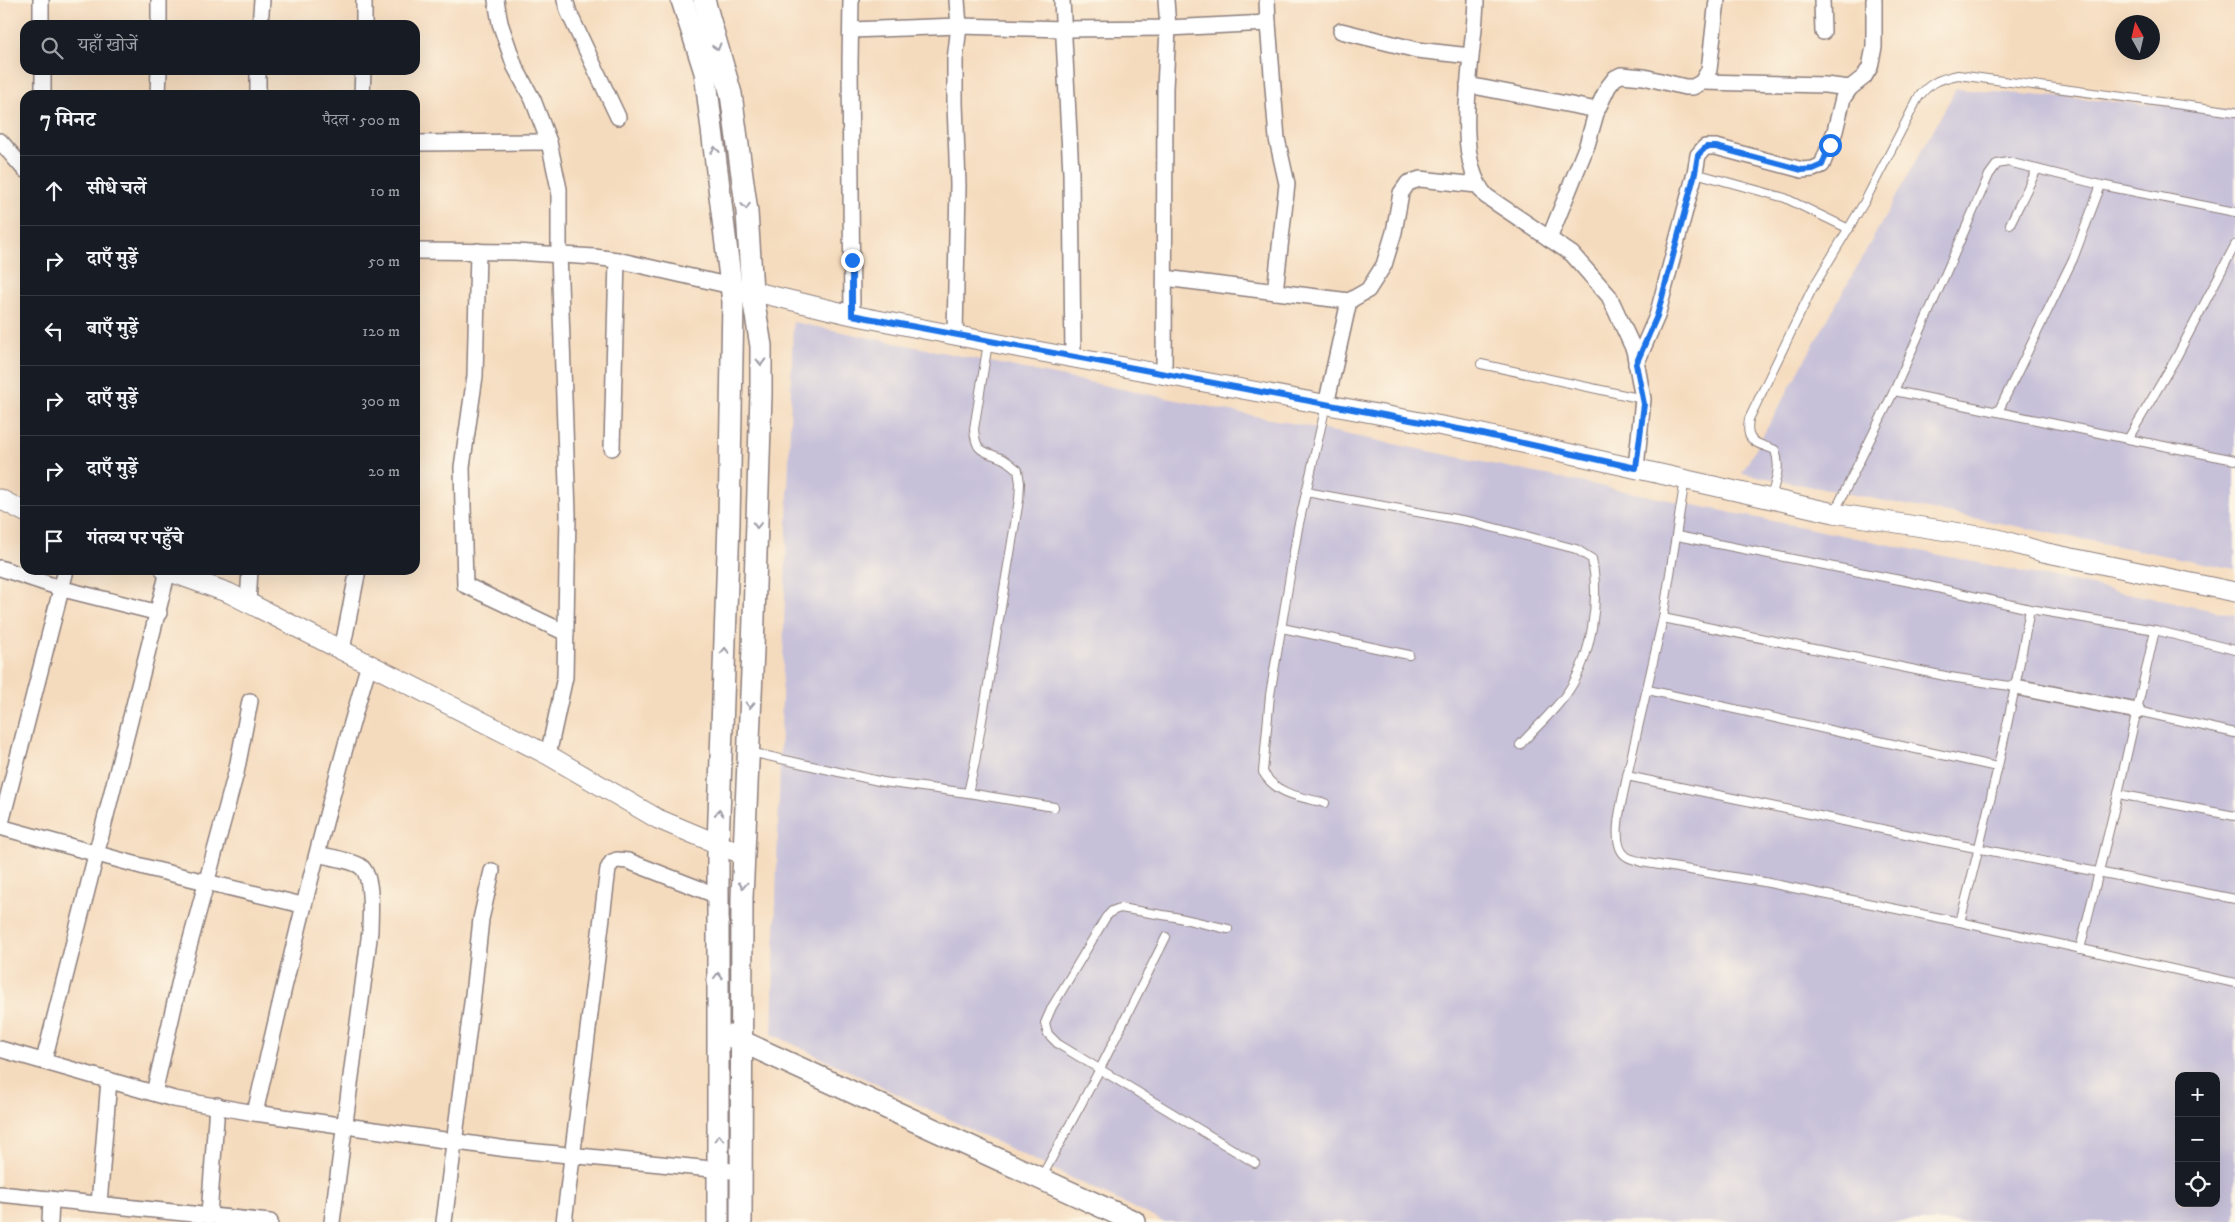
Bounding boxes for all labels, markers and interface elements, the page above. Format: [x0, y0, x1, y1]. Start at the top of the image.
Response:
north arrow [2115, 15, 2160, 60]
search box [20, 20, 420, 75]
icon: search [38, 34, 66, 62]
text: यहाँ खोजें [78, 34, 138, 57]
one-way arrow [712, 42, 722, 50]
text: 7 मिनट [40, 107, 95, 133]
text: पैदल · 500 m [323, 110, 400, 130]
route start [1819, 134, 1842, 157]
one-way arrow [710, 145, 721, 153]
icon: ahead [40, 177, 68, 205]
text: सीधे चलें [87, 177, 146, 200]
text: 10 m [370, 181, 400, 201]
one-way arrow [740, 203, 751, 211]
icon: right [40, 247, 68, 275]
text: दाएँ मुड़ें [87, 247, 138, 270]
route end [841, 249, 864, 272]
text: 50 m [368, 251, 400, 271]
icon: left [40, 317, 68, 345]
text: बाएँ मुड़ें [87, 317, 138, 340]
text: 120 m [362, 321, 400, 341]
one-way arrow [756, 359, 766, 367]
icon: right [40, 387, 68, 415]
text: दाएँ मुड़ें [87, 387, 138, 410]
text: 300 m [361, 391, 400, 411]
icon: right [40, 457, 68, 485]
text: दाएँ मुड़ें [87, 457, 138, 480]
text: 20 m [368, 461, 400, 481]
one-way arrow [752, 522, 762, 529]
icon: arrive [40, 527, 68, 555]
text: गंतव्य पर पहुँचे [87, 527, 183, 550]
one-way arrow [720, 647, 730, 654]
one-way arrow [745, 701, 756, 709]
one-way arrow [714, 809, 725, 817]
one-way arrow [737, 881, 748, 889]
one-way arrow [713, 972, 723, 980]
map controls [2175, 1072, 2220, 1207]
button: + [2175, 1072, 2220, 1117]
button: − [2175, 1117, 2220, 1162]
one-way arrow [714, 1134, 724, 1142]
button: locate [2175, 1162, 2220, 1207]

